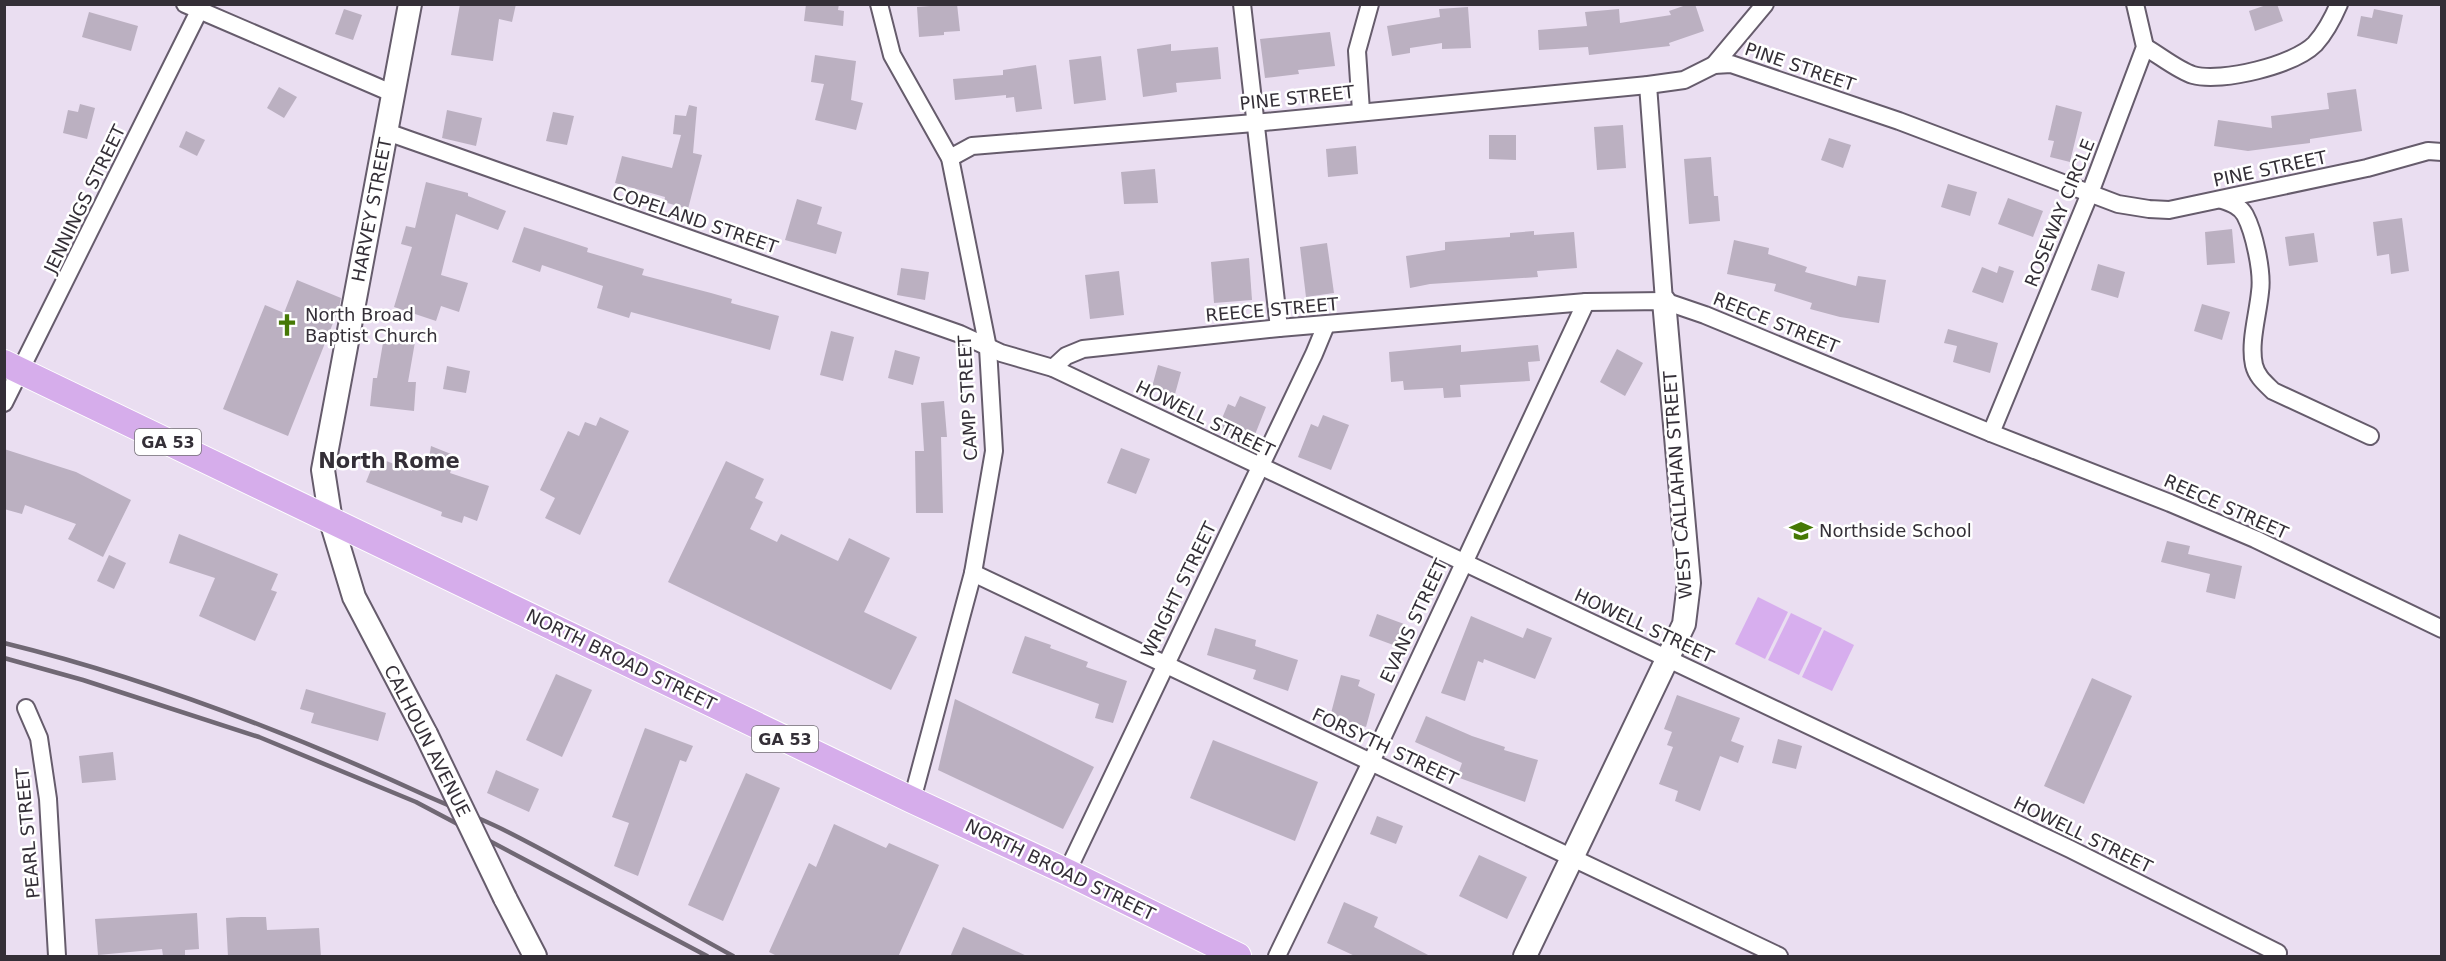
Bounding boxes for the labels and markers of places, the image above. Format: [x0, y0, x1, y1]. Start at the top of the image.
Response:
place label: North Broad Baptist Church [305, 304, 438, 346]
church icon: North Broad Baptist Church [274, 312, 300, 338]
school or university icon: Northside School [1788, 518, 1814, 544]
place label: Northside School [1819, 520, 1972, 541]

